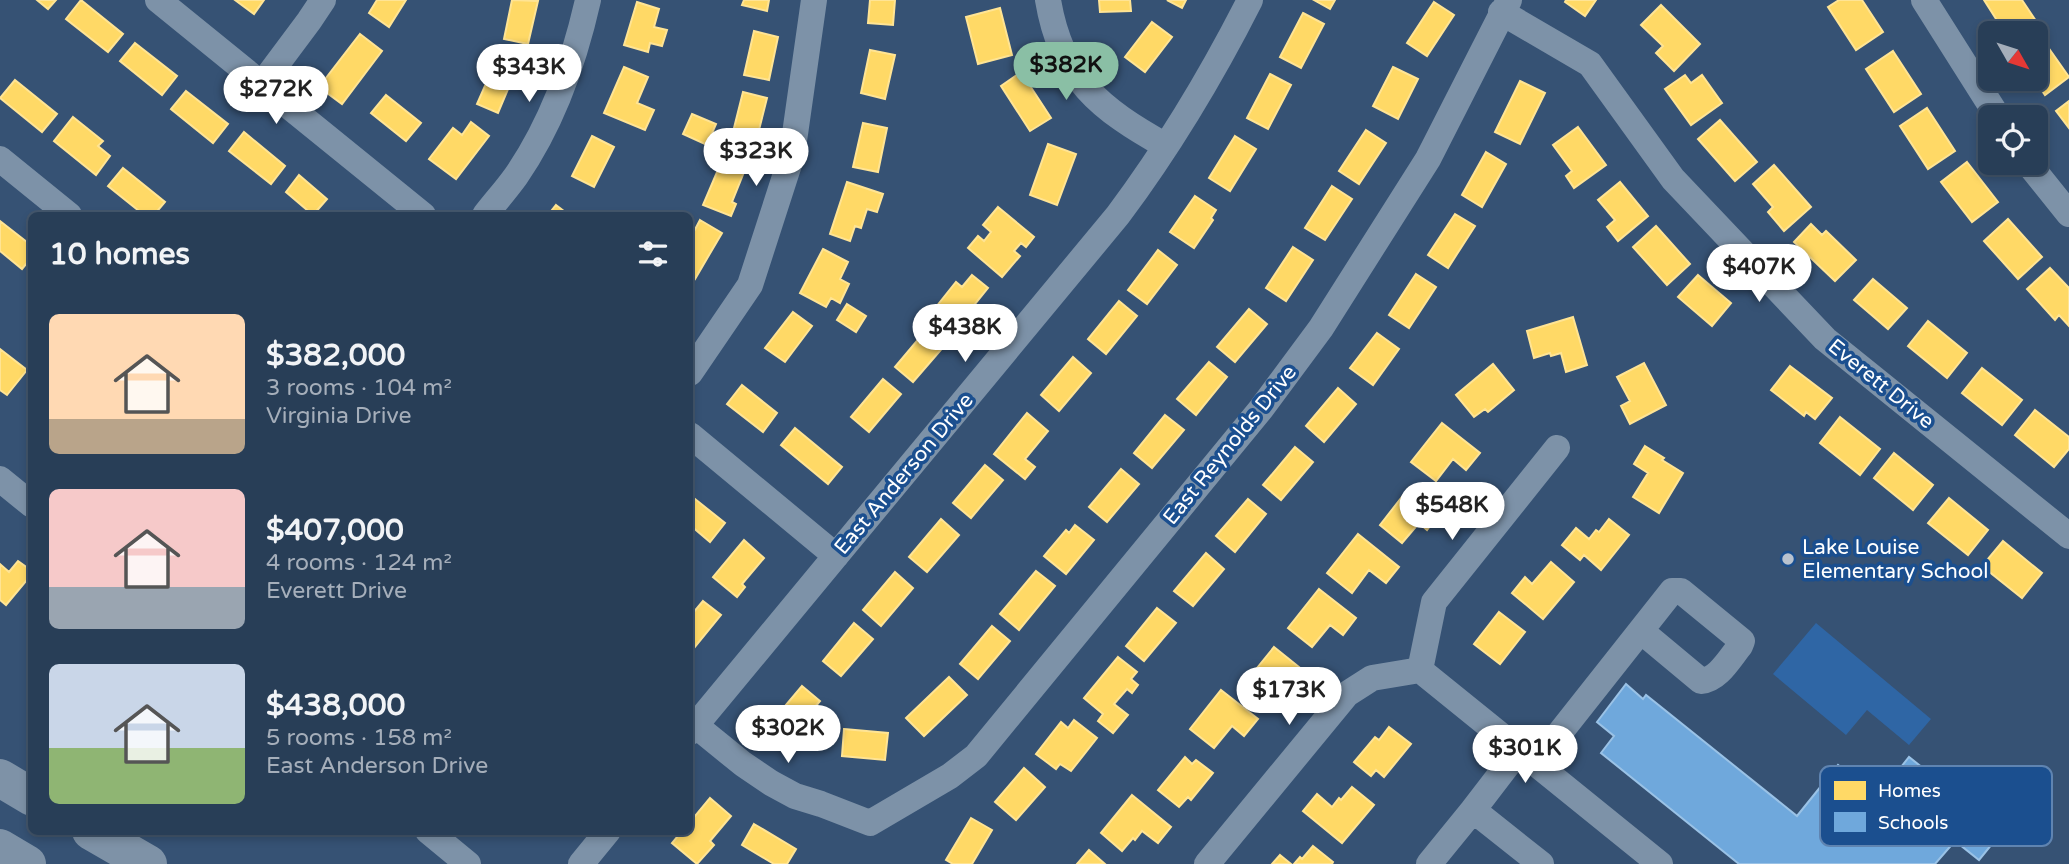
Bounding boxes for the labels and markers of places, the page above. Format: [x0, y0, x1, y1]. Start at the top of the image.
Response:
pin: $382K [1017, 42, 1115, 102]
pin: $343K [480, 44, 578, 104]
pin: $272K [227, 66, 325, 126]
pin: $323K [707, 128, 805, 188]
pin: $407K [1710, 244, 1808, 304]
pin: $438K [916, 304, 1014, 364]
pin: $548K [1403, 482, 1501, 542]
place label: Lake Louise Elementary School [1802, 535, 1989, 584]
marker: Lake Louise Elementary School [1780, 551, 1796, 567]
pin: $173K [1240, 668, 1338, 727]
pin: $302K [739, 706, 837, 765]
pin: $301K [1476, 726, 1574, 785]

